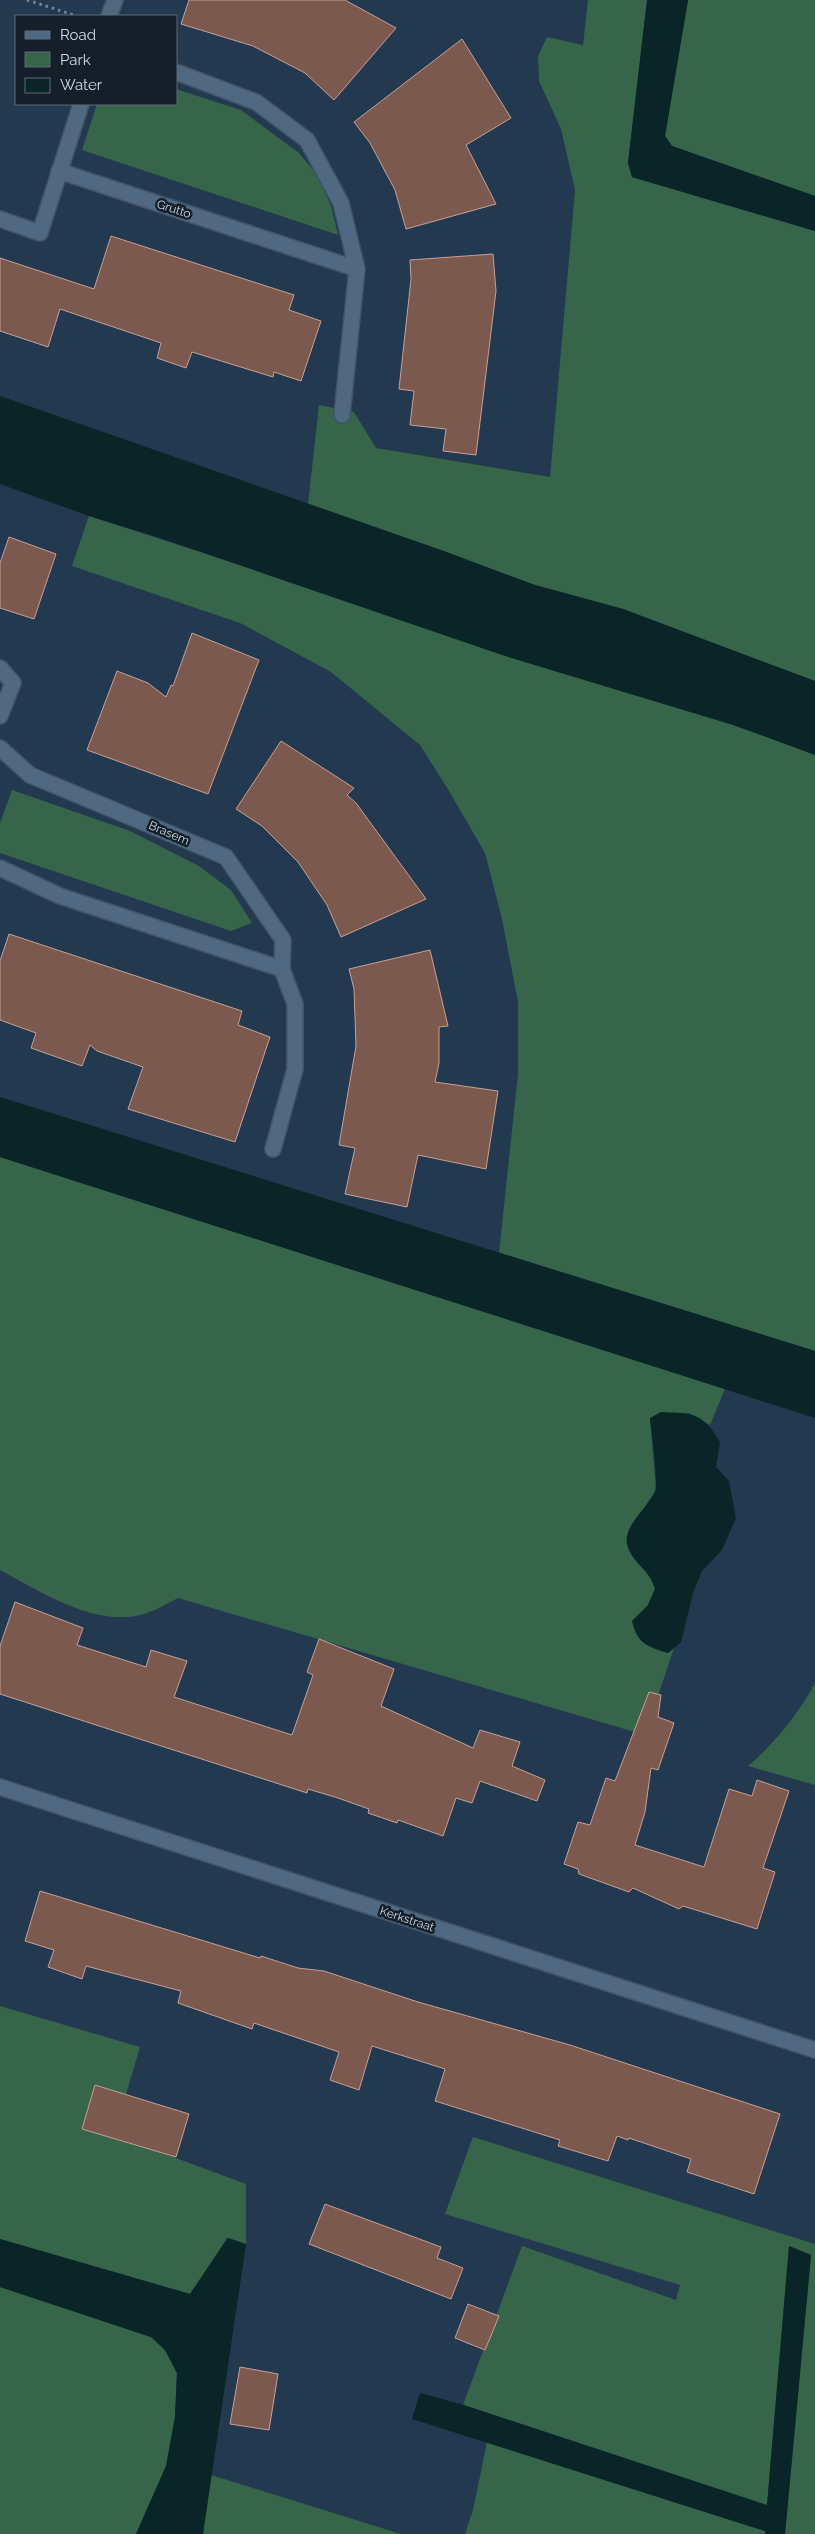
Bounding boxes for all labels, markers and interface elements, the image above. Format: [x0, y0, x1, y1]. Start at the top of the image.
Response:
legend [15, 15, 178, 105]
text: Road [60, 26, 96, 44]
text: Park [60, 51, 91, 69]
text: Water [60, 76, 103, 94]
street label: Grutto [155, 197, 193, 221]
street label: Brasem [147, 818, 191, 848]
street label: Kerkstraat [378, 1904, 436, 1934]

